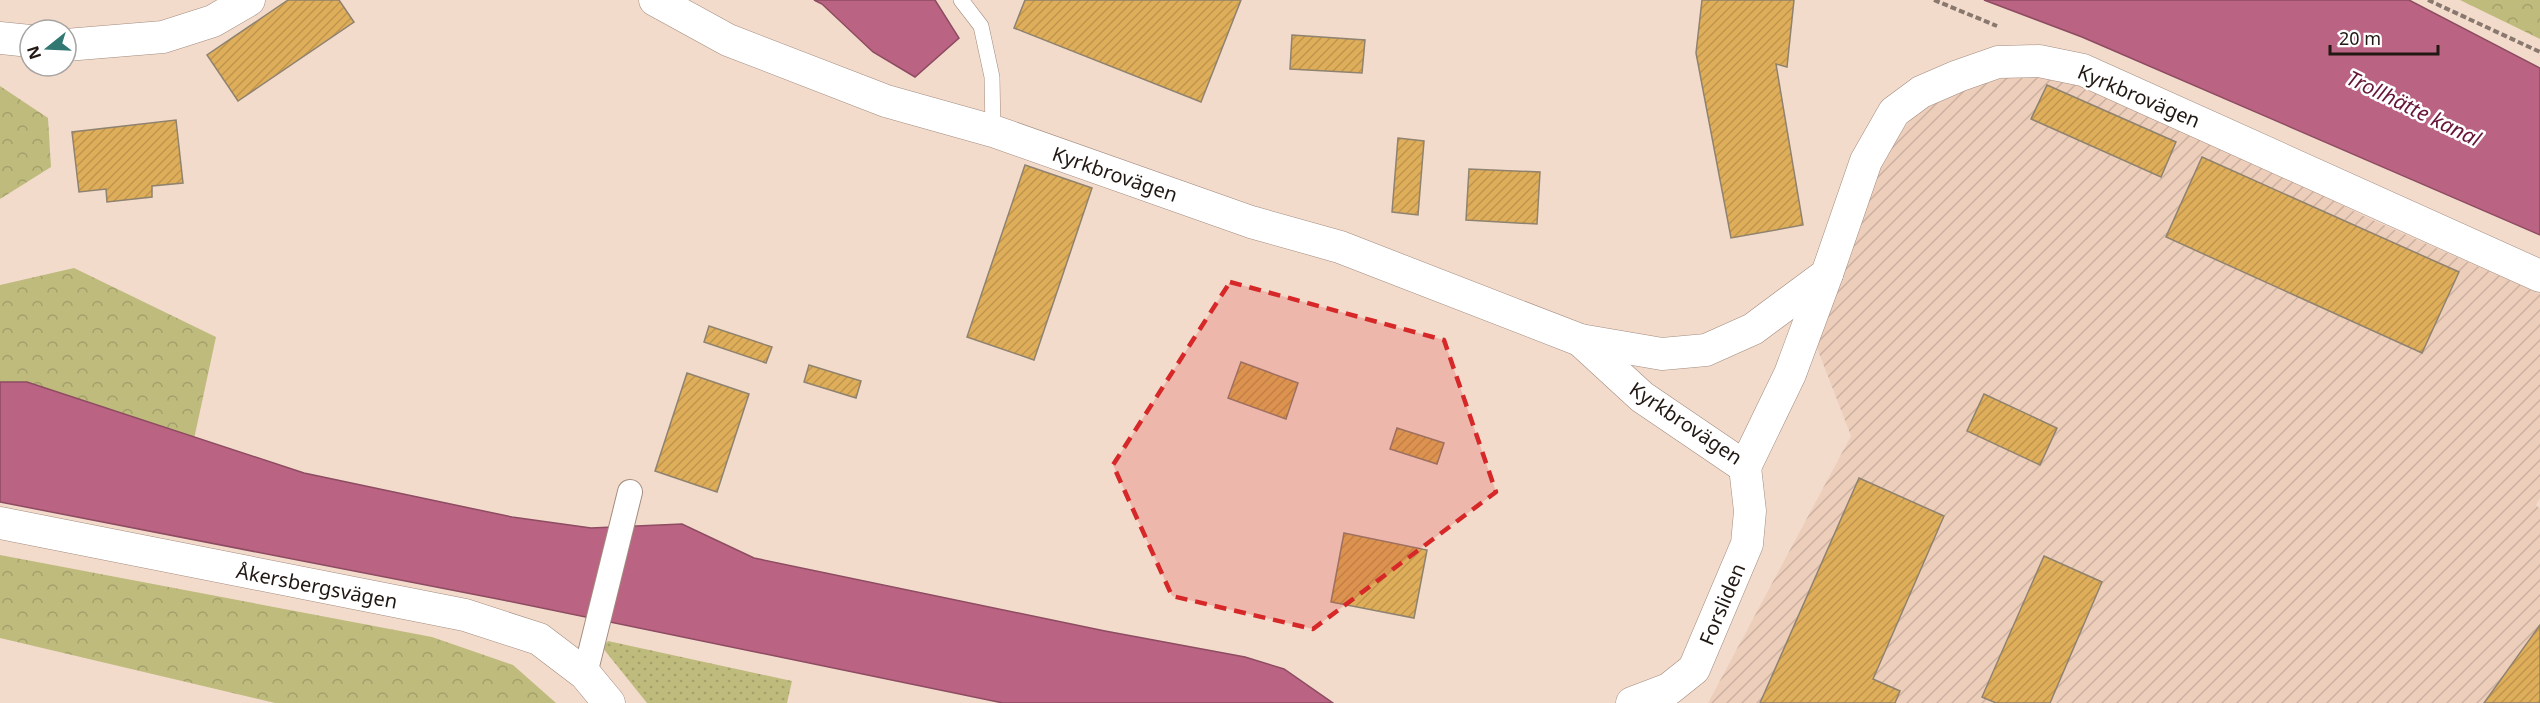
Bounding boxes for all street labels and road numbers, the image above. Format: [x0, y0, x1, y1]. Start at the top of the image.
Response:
street label: Kyrkbrovägen [2074, 58, 2204, 134]
street label: Kyrkbrovägen [1049, 140, 1181, 208]
street label: Kyrkbrovägen [1624, 375, 1748, 471]
street label: Åkersbergsvägen [234, 557, 400, 615]
street label: Forsliden [1693, 559, 1751, 649]

